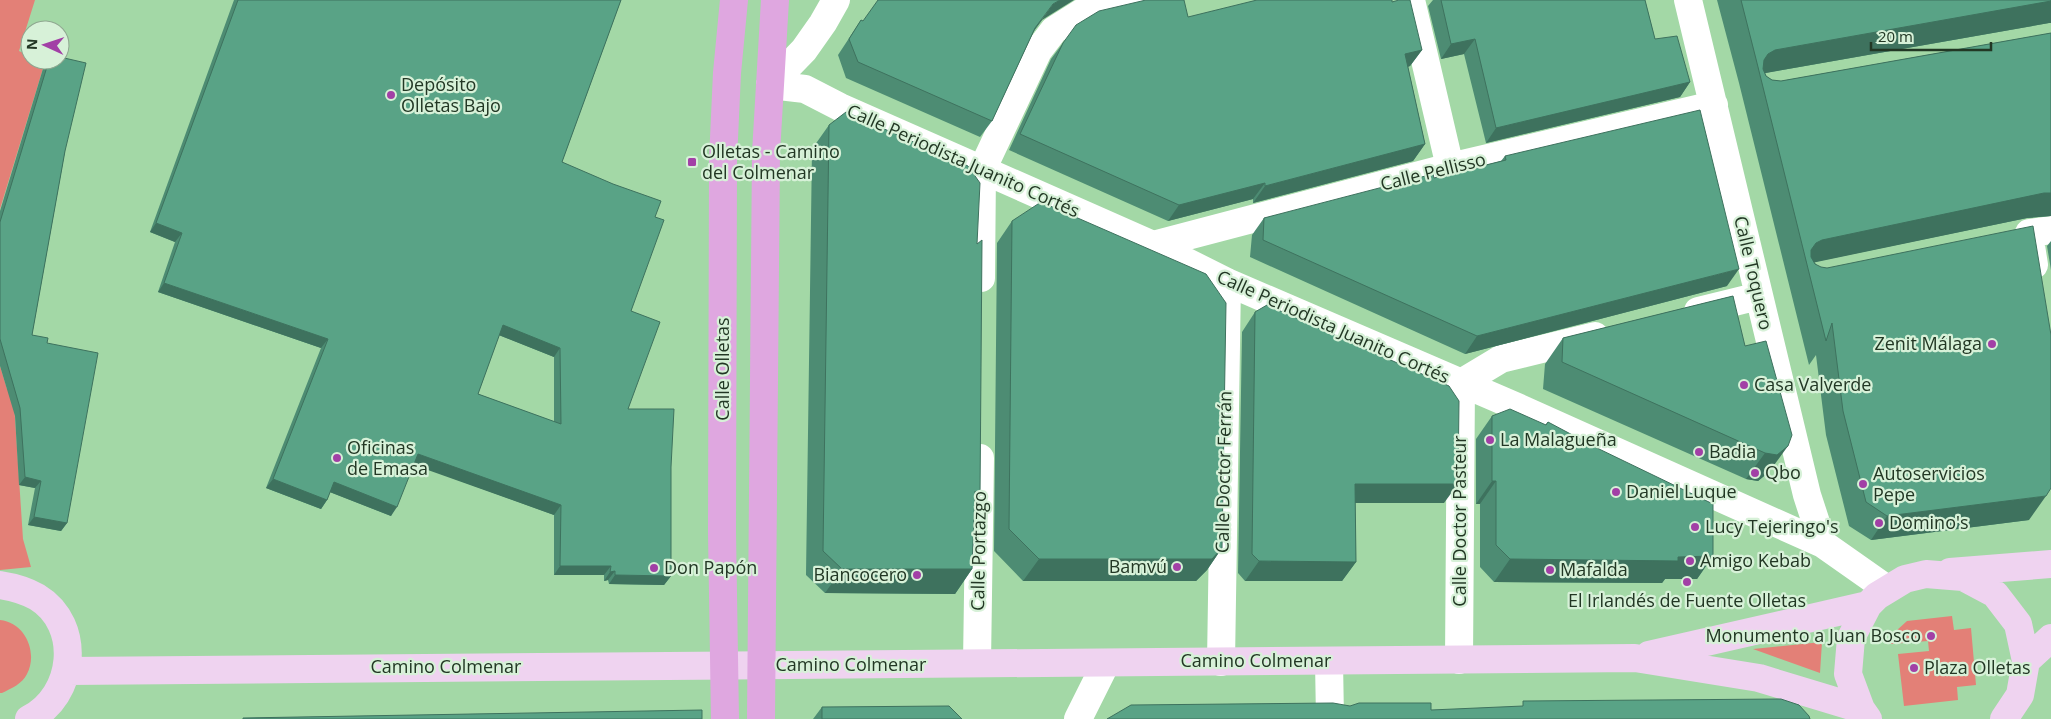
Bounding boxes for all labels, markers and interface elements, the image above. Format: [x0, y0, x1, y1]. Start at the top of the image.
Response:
north arrow [20, 20, 70, 70]
scale bar [1871, 20, 1991, 52]
text: 20 m [1878, 26, 1913, 46]
text: N [22, 38, 41, 50]
place label: Depósito Olletas Bajo [401, 72, 501, 117]
marker: Depósito Olletas Bajo [385, 89, 397, 101]
street label: Calle Periodista Juanito Cortés [843, 98, 1083, 222]
place label: Olletas - Camino del Colmenar [702, 139, 840, 184]
street label: Calle Pellisso [1378, 146, 1488, 196]
marker: Olletas - Camino del Colmenar [686, 156, 698, 168]
street label: Calle Toquero [1729, 213, 1779, 332]
street label: Calle Periodista Juanito Cortés [1213, 264, 1453, 388]
street label: Calle Olletas [710, 317, 734, 421]
place label: Zenit Málaga [1874, 331, 1982, 355]
marker: Zenit Málaga [1986, 338, 1998, 350]
place label: Casa Valverde [1754, 372, 1871, 396]
marker: Casa Valverde [1738, 379, 1750, 391]
street label: Calle Doctor Ferrán [1210, 391, 1236, 553]
place label: La Malagueña [1500, 427, 1617, 451]
marker: La Malagueña [1484, 434, 1496, 446]
place label: Oficinas de Emasa [347, 435, 428, 480]
street label: Calle Doctor Pasteur [1447, 435, 1471, 607]
place label: Badia [1709, 439, 1756, 463]
marker: Badia [1693, 446, 1705, 458]
marker: Oficinas de Emasa [331, 452, 343, 464]
place label: Qbo [1765, 460, 1801, 484]
place label: Autoservicios Pepe [1873, 461, 1985, 506]
marker: Qbo [1749, 467, 1761, 479]
marker: Autoservicios Pepe [1857, 478, 1869, 490]
place label: Daniel Luque [1626, 479, 1737, 503]
marker: Daniel Luque [1610, 486, 1622, 498]
street label: Calle Portazgo [965, 491, 991, 611]
place label: Domino's [1889, 510, 1969, 534]
place label: Lucy Tejeringo's [1705, 514, 1839, 538]
marker: Domino's [1873, 517, 1885, 529]
marker: Lucy Tejeringo's [1689, 521, 1701, 533]
place label: Amigo Kebab [1700, 548, 1811, 572]
place label: Bamvú [1109, 554, 1167, 578]
place label: Don Papón [664, 555, 757, 579]
marker: Amigo Kebab [1684, 555, 1696, 567]
place label: Mafalda [1560, 557, 1628, 581]
marker: Bamvú [1171, 561, 1183, 573]
marker: Don Papón [648, 562, 660, 574]
place label: Biancocero [813, 562, 907, 586]
marker: Mafalda [1544, 564, 1556, 576]
marker: Biancocero [911, 569, 923, 581]
marker: El Irlandés de Fuente Olletas [1681, 576, 1693, 588]
place label: El Irlandés de Fuente Olletas [1568, 588, 1806, 612]
place label: Monumento a Juan Bosco [1705, 623, 1921, 647]
marker: Monumento a Juan Bosco [1925, 630, 1937, 642]
street label: Camino Colmenar [1181, 648, 1332, 672]
street label: Camino Colmenar [776, 652, 927, 676]
street label: Camino Colmenar [371, 654, 522, 678]
place label: Plaza Olletas [1924, 655, 2031, 679]
marker: Plaza Olletas [1908, 662, 1920, 674]

